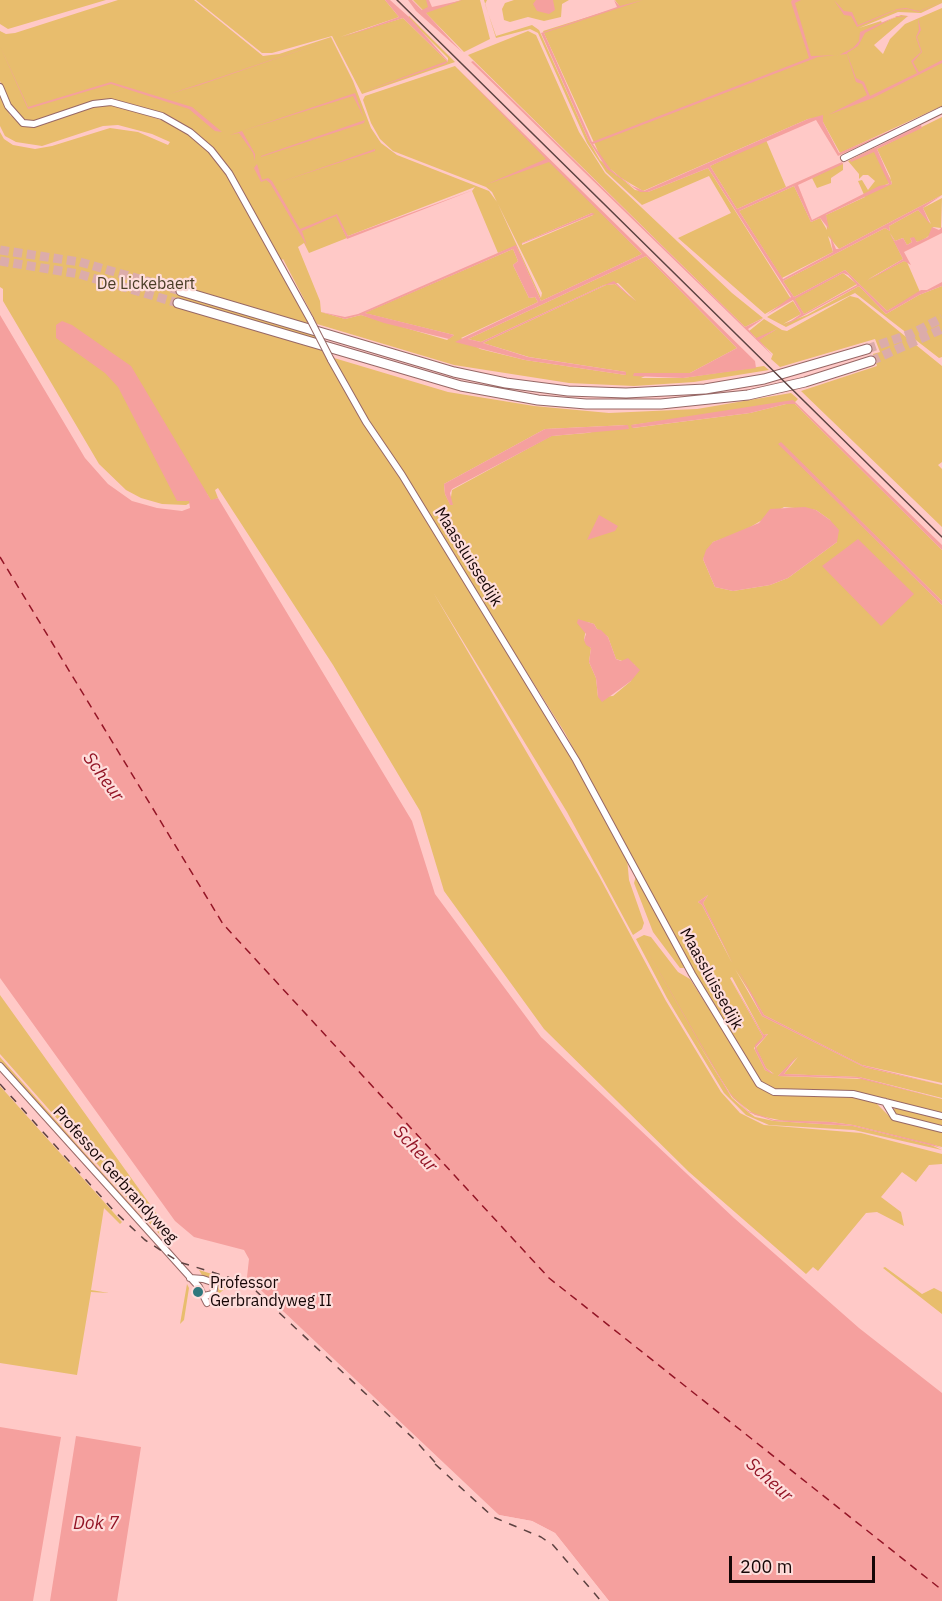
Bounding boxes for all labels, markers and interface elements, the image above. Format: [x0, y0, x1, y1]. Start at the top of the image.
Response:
park label: De Lickebaert [97, 274, 195, 294]
street label: Maassluissedijk [430, 504, 506, 610]
water label: Scheur [78, 748, 128, 806]
street label: Maassluissedijk [675, 925, 747, 1033]
street label: Professor Gerbrandyweg [49, 1103, 181, 1247]
water label: Scheur [388, 1121, 442, 1177]
place label: Professor Gerbrandyweg II [210, 1273, 332, 1311]
marker: Professor Gerbrandyweg II [191, 1285, 205, 1299]
water label: Scheur [741, 1454, 797, 1506]
water label: Dok 7 [73, 1513, 119, 1535]
scale bar [732, 1544, 878, 1582]
text: 200 m [740, 1555, 792, 1578]

